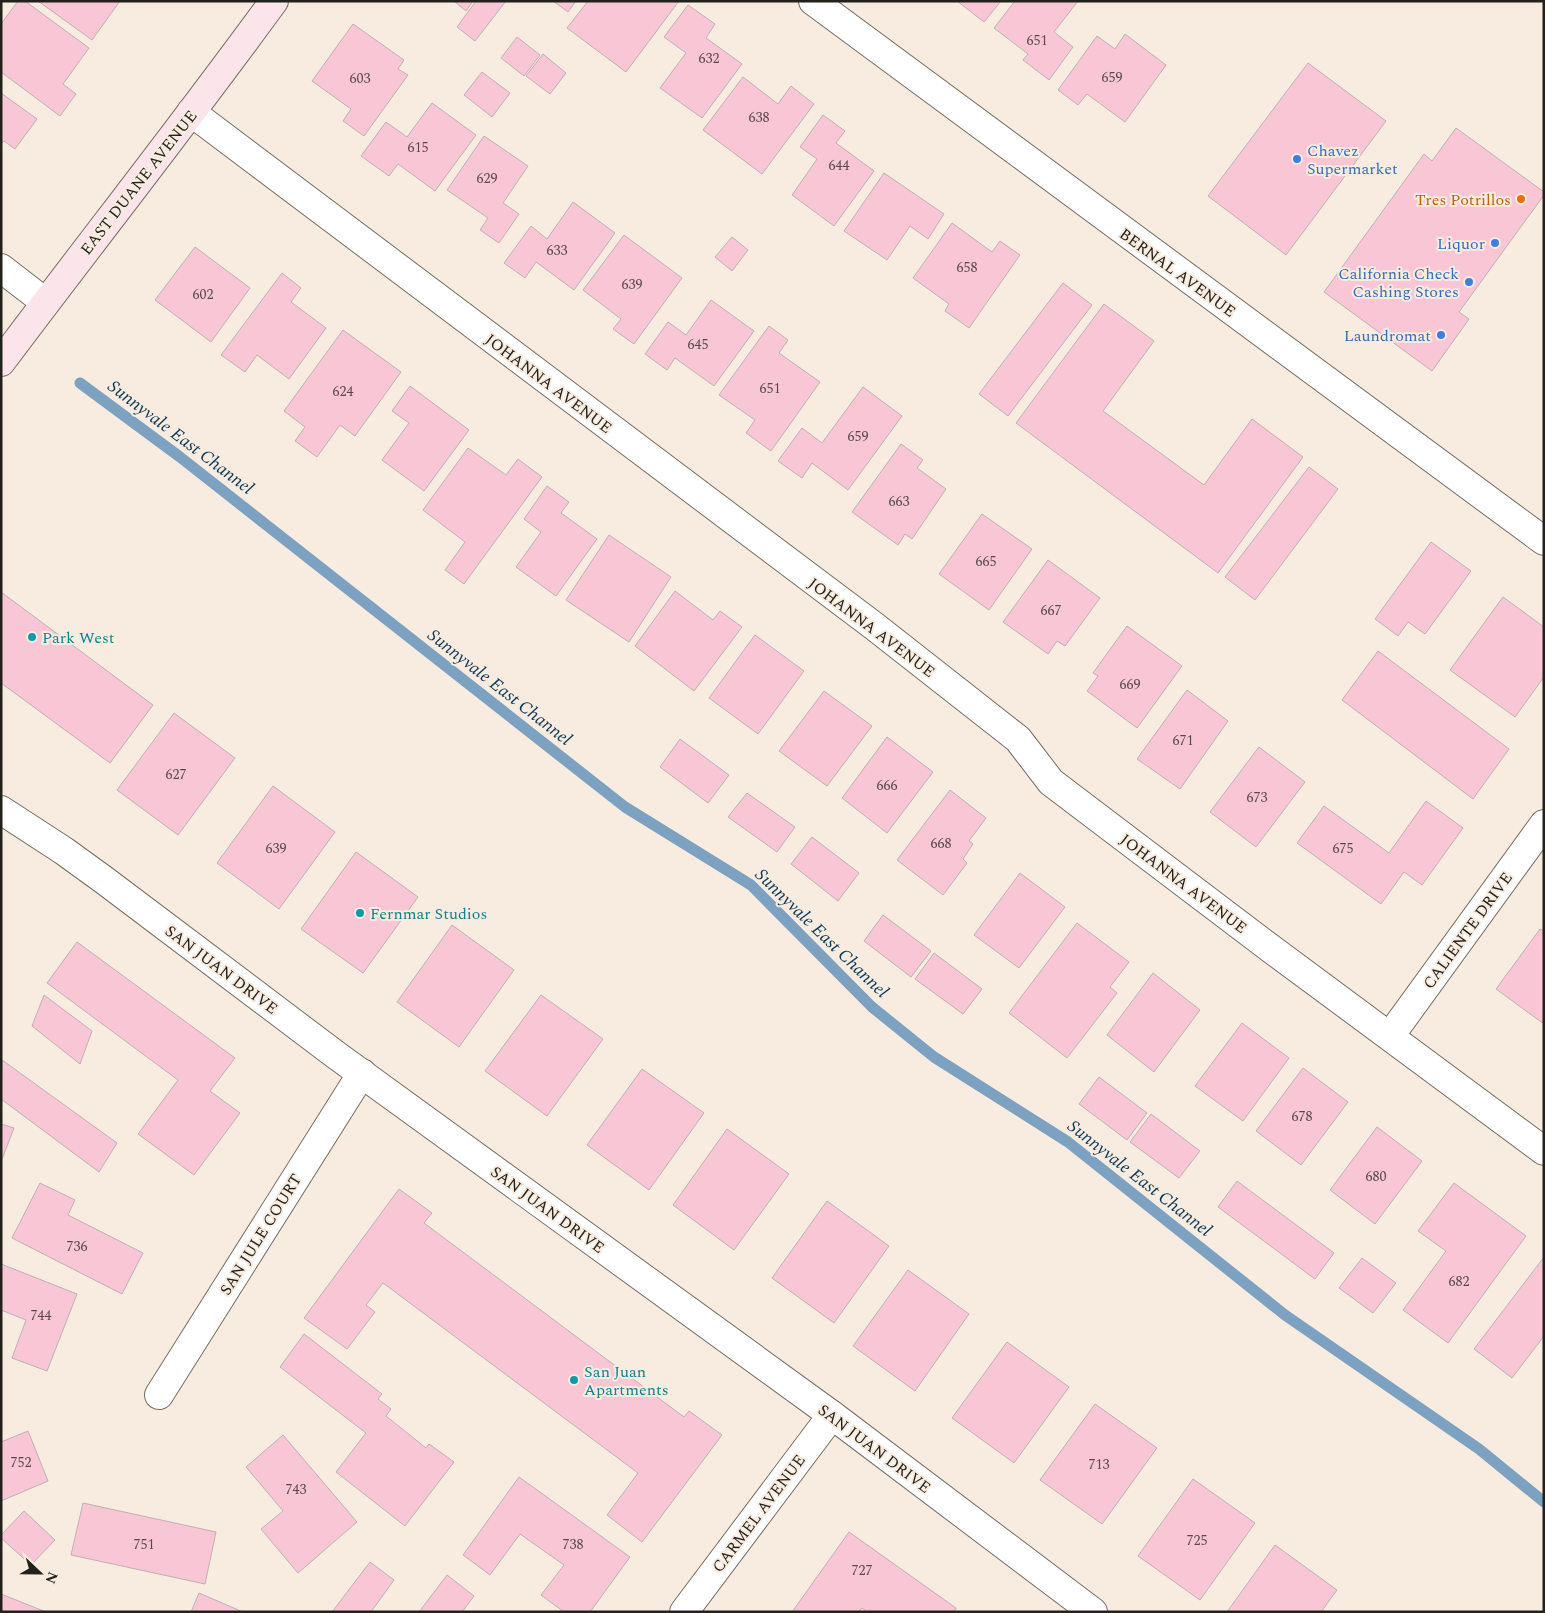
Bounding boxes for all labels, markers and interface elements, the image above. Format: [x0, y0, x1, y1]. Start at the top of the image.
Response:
house number: 651 [1027, 30, 1048, 51]
house number: 632 [699, 48, 720, 69]
house number: 659 [1102, 67, 1123, 88]
house number: 603 [350, 68, 371, 89]
street label: EAST DUANE AVENUE [74, 105, 203, 260]
house number: 638 [749, 107, 770, 128]
house number: 615 [408, 137, 429, 158]
place label: Chavez Supermarket [1307, 139, 1398, 181]
marker: Chavez Supermarket [1291, 153, 1303, 165]
house number: 644 [829, 155, 850, 176]
house number: 629 [477, 168, 498, 189]
place label: Tres Potrillos [1415, 188, 1511, 212]
marker: Tres Potrillos [1515, 193, 1527, 205]
street label: BERNAL AVENUE [1114, 222, 1241, 323]
place label: Liquor [1437, 232, 1485, 256]
marker: Liquor [1489, 237, 1501, 249]
house number: 633 [547, 240, 568, 261]
house number: 658 [957, 257, 978, 278]
place label: California Check Cashing Stores [1338, 262, 1459, 304]
house number: 639 [622, 274, 643, 295]
marker: California Check Cashing Stores [1463, 276, 1475, 288]
house number: 602 [193, 284, 214, 305]
place label: Laundromat [1344, 324, 1431, 348]
street label: JOHANNA AVENUE [480, 328, 617, 440]
marker: Laundromat [1435, 329, 1447, 341]
house number: 645 [688, 334, 709, 355]
water label: Sunnyvale East Channel [102, 373, 260, 502]
house number: 651 [760, 378, 781, 399]
house number: 624 [333, 381, 354, 402]
house number: 659 [848, 426, 869, 447]
house number: 663 [889, 491, 910, 512]
house number: 665 [976, 551, 997, 572]
street label: JOHANNA AVENUE [803, 572, 940, 684]
house number: 667 [1041, 600, 1062, 621]
water label: Sunnyvale East Channel [422, 622, 578, 753]
place label: Park West [42, 626, 115, 650]
marker: Park West [26, 631, 38, 643]
house number: 669 [1120, 674, 1141, 695]
house number: 671 [1173, 730, 1194, 751]
house number: 627 [166, 764, 187, 785]
house number: 666 [877, 775, 898, 796]
house number: 673 [1247, 787, 1268, 808]
street label: JOHANNA AVENUE [1115, 828, 1252, 940]
house number: 668 [931, 833, 952, 854]
house number: 639 [266, 838, 287, 859]
house number: 675 [1333, 838, 1354, 859]
water label: Sunnyvale East Channel [749, 862, 895, 1005]
street label: CALIENTE DRIVE [1417, 867, 1518, 994]
place label: Fernmar Studios [370, 902, 487, 926]
marker: Fernmar Studios [354, 907, 366, 919]
street label: SAN JUAN DRIVE [160, 919, 283, 1020]
house number: 678 [1292, 1106, 1313, 1127]
water label: Sunnyvale East Channel [1062, 1113, 1218, 1244]
street label: SAN JUAN DRIVE [485, 1160, 609, 1259]
house number: 680 [1366, 1166, 1387, 1187]
street label: SAN JULE COURT [214, 1169, 308, 1300]
house number: 736 [67, 1236, 88, 1257]
house number: 682 [1449, 1271, 1470, 1292]
house number: 744 [31, 1305, 52, 1326]
place label: San Juan Apartments [584, 1360, 669, 1402]
marker: San Juan Apartments [568, 1374, 580, 1386]
street label: SAN JUAN DRIVE [813, 1398, 936, 1499]
street label: CARMEL AVENUE [706, 1449, 811, 1578]
house number: 752 [11, 1452, 32, 1473]
house number: 713 [1089, 1454, 1110, 1475]
house number: 743 [286, 1479, 307, 1500]
house number: 725 [1187, 1530, 1208, 1551]
house number: 751 [134, 1534, 155, 1555]
house number: 738 [563, 1534, 584, 1555]
north arrow [15, 1548, 65, 1598]
house number: 727 [852, 1560, 873, 1581]
text: N [40, 1568, 63, 1587]

